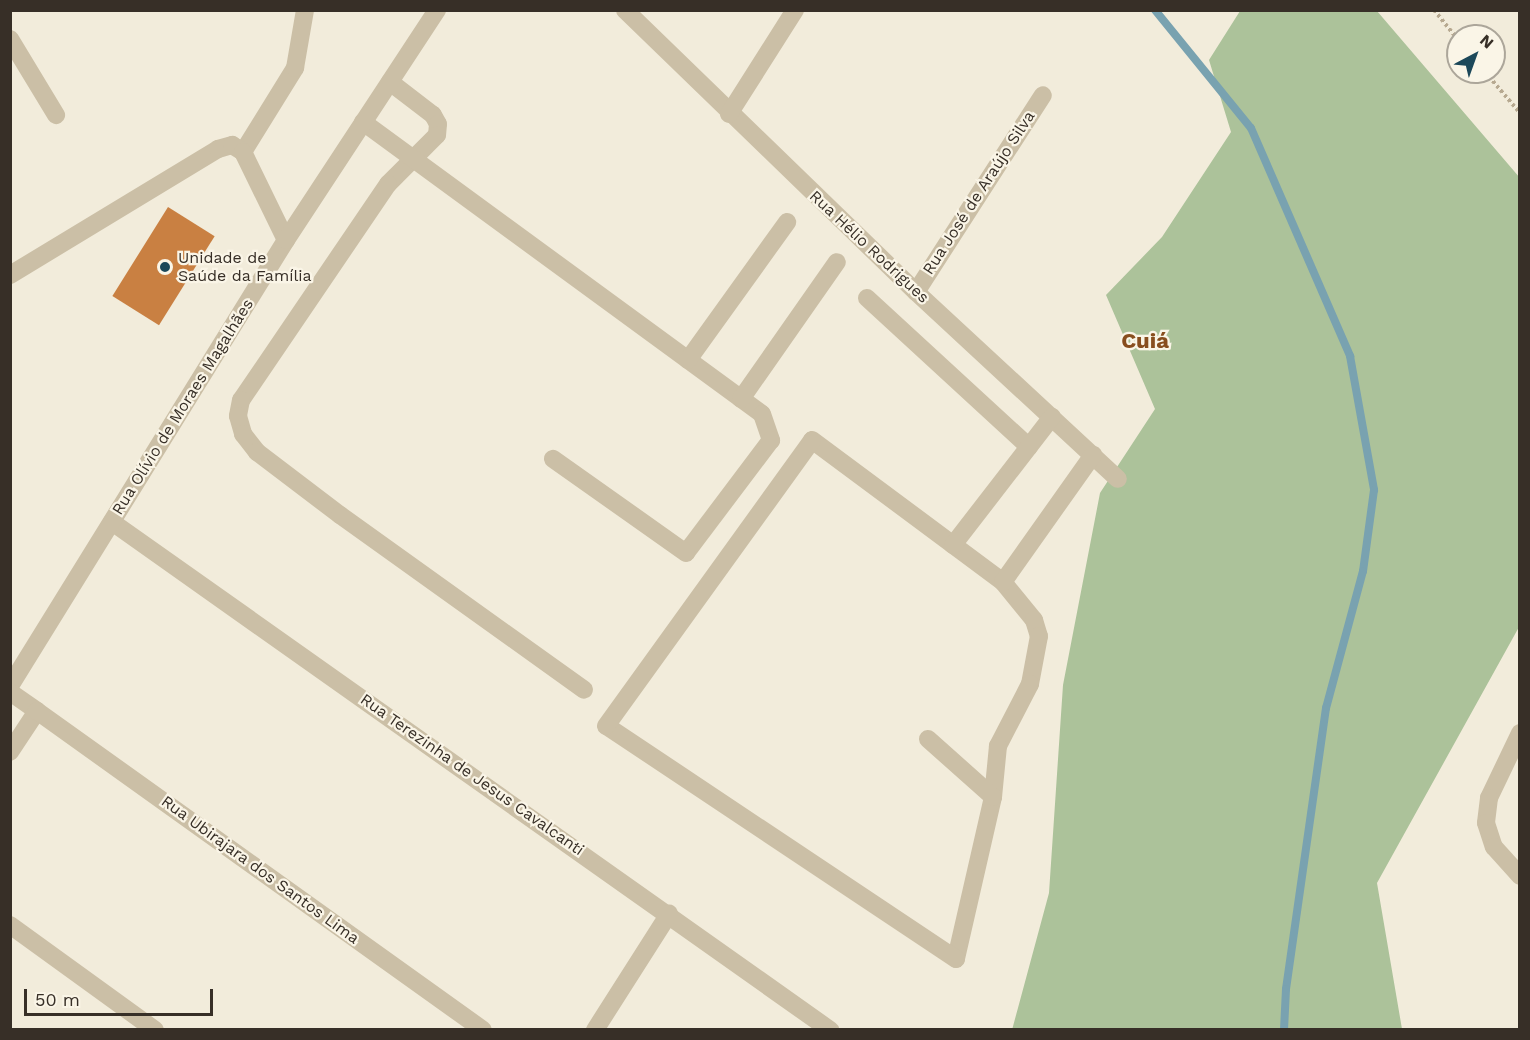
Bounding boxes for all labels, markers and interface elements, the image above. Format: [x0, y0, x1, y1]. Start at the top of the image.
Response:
north arrow [1446, 24, 1506, 84]
text: N [1476, 30, 1498, 53]
street label: Rua José de Araújo Silva [919, 107, 1039, 279]
street label: Rua Hélio Rodrigues [805, 187, 933, 307]
place label: Unidade de Saúde da Família [178, 248, 312, 286]
marker: Unidade de Saúde da Família [156, 258, 174, 276]
street label: Rua Olívio de Moraes Magalhães [108, 295, 258, 519]
district label: Cuiá [1121, 328, 1169, 354]
street label: Rua Terezinha de Jesus Cavalcanti [356, 690, 588, 860]
street label: Rua Ubirajara dos Santos Lima [157, 792, 363, 948]
scale bar [27, 977, 216, 1015]
text: 50 m [35, 989, 80, 1010]

